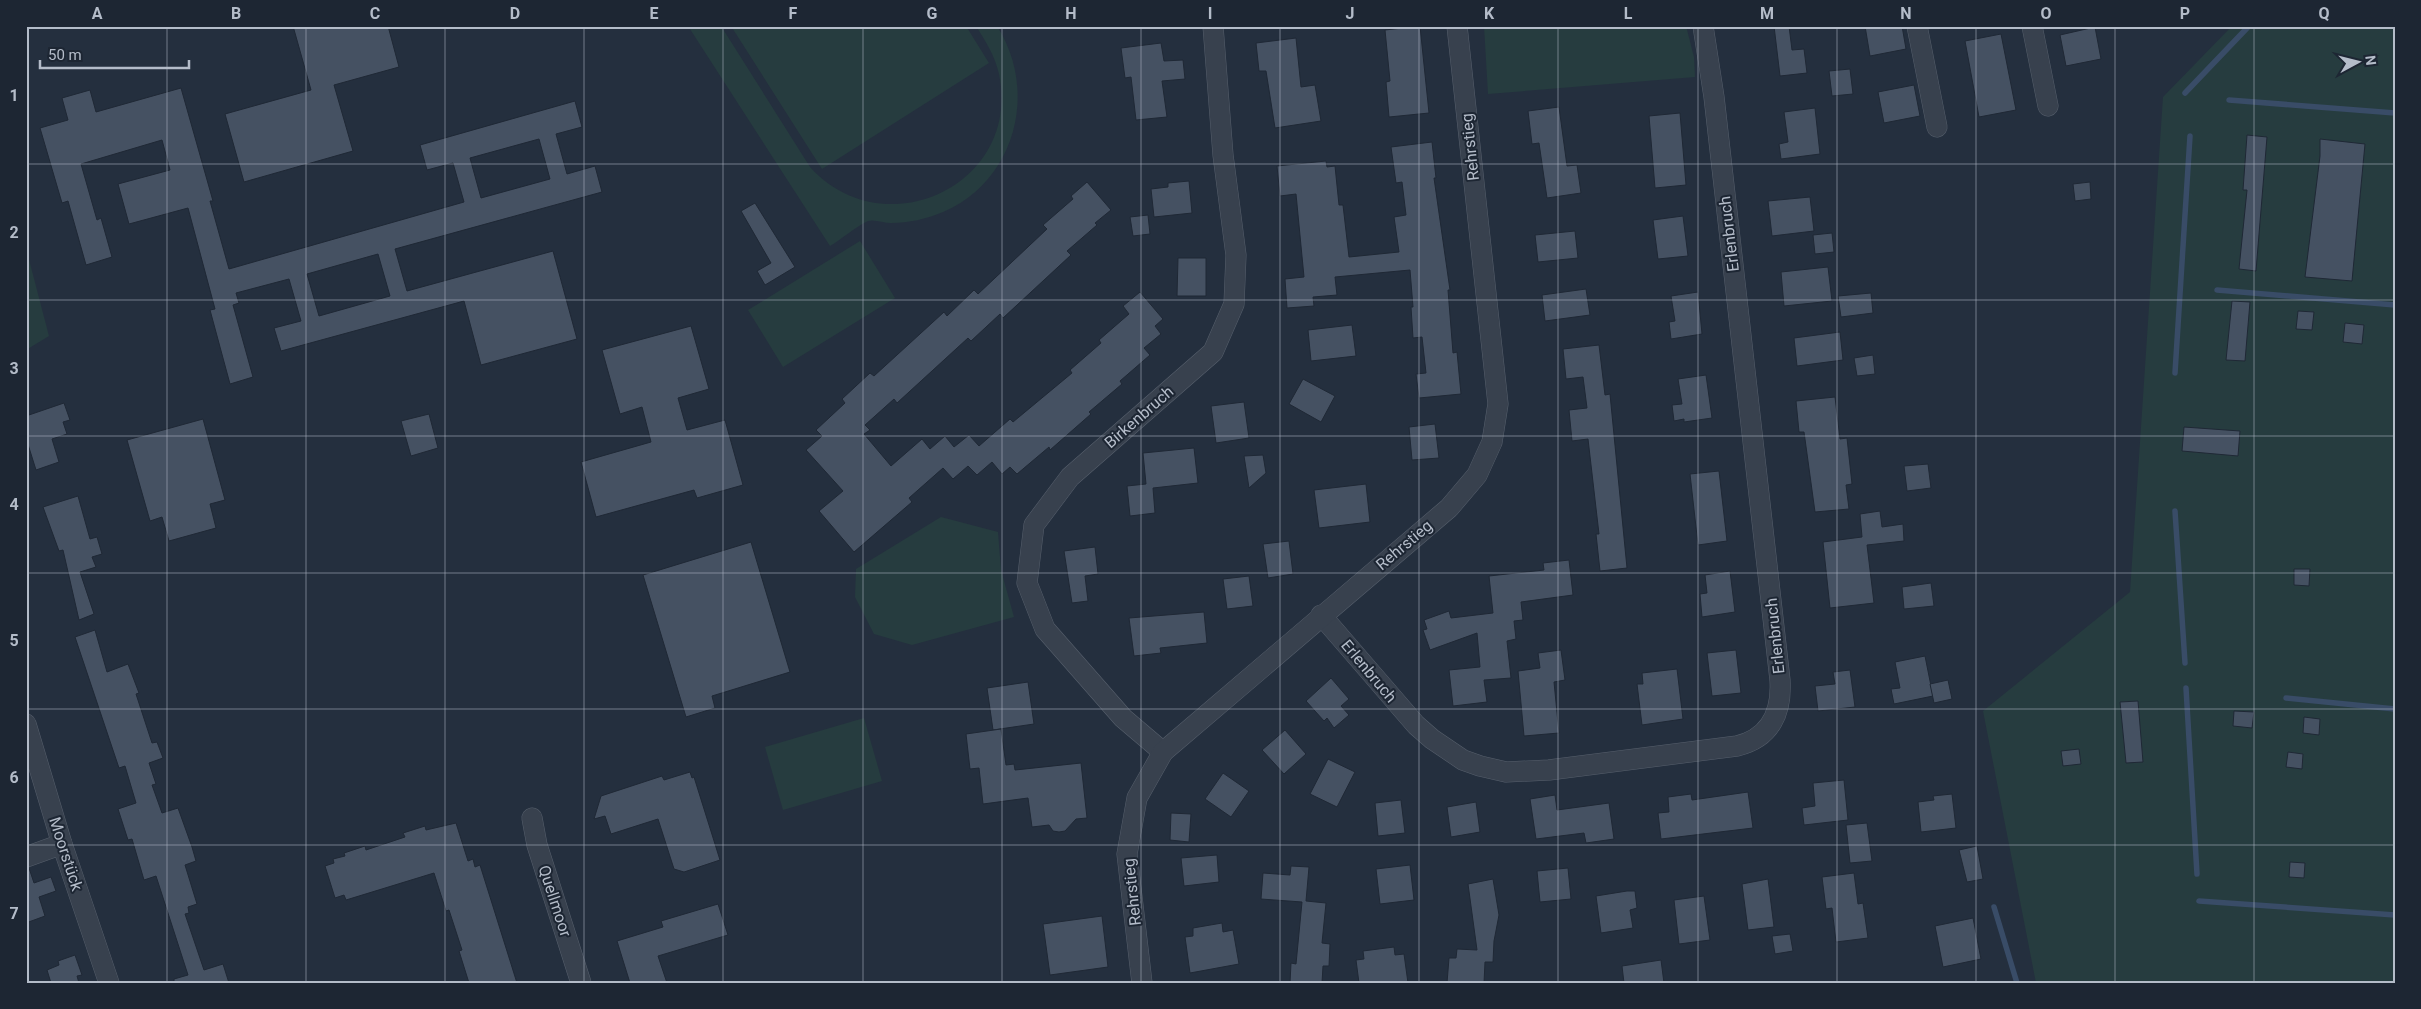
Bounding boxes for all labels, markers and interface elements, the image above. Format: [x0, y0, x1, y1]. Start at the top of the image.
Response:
text: A [92, 4, 103, 23]
text: B [231, 4, 241, 23]
text: C [370, 4, 380, 23]
text: D [510, 4, 520, 23]
text: E [650, 4, 659, 23]
text: F [789, 4, 798, 23]
text: G [927, 4, 938, 23]
text: H [1065, 4, 1077, 23]
text: I [1208, 4, 1212, 23]
text: J [1346, 4, 1354, 23]
text: K [1484, 4, 1495, 23]
text: L [1624, 4, 1633, 23]
text: M [1760, 4, 1774, 23]
text: N [1900, 4, 1912, 23]
text: O [2040, 4, 2052, 23]
text: P [2180, 4, 2190, 23]
text: Q [2318, 4, 2330, 23]
scale bar [40, 38, 189, 70]
north arrow [2334, 38, 2384, 88]
text: 50 m [48, 46, 82, 64]
text: N [2362, 55, 2379, 66]
text: 1 [9, 86, 19, 105]
street label: Rehrstieg [1457, 112, 1483, 182]
street label: Erlenbruch [1715, 195, 1743, 273]
text: 2 [9, 223, 19, 242]
text: 3 [9, 359, 19, 378]
street label: Birkenbruch [1101, 382, 1177, 452]
text: 4 [9, 495, 19, 514]
street label: Rehrstieg [1372, 516, 1436, 574]
street label: Erlenbruch [1762, 597, 1788, 675]
text: 5 [9, 631, 19, 650]
street label: Erlenbruch [1337, 636, 1401, 706]
text: 6 [9, 768, 19, 787]
street label: Moorstück [45, 815, 87, 894]
street label: Rehrstieg [1119, 857, 1145, 927]
street label: Quellmoor [535, 863, 576, 940]
text: 7 [9, 904, 19, 923]

